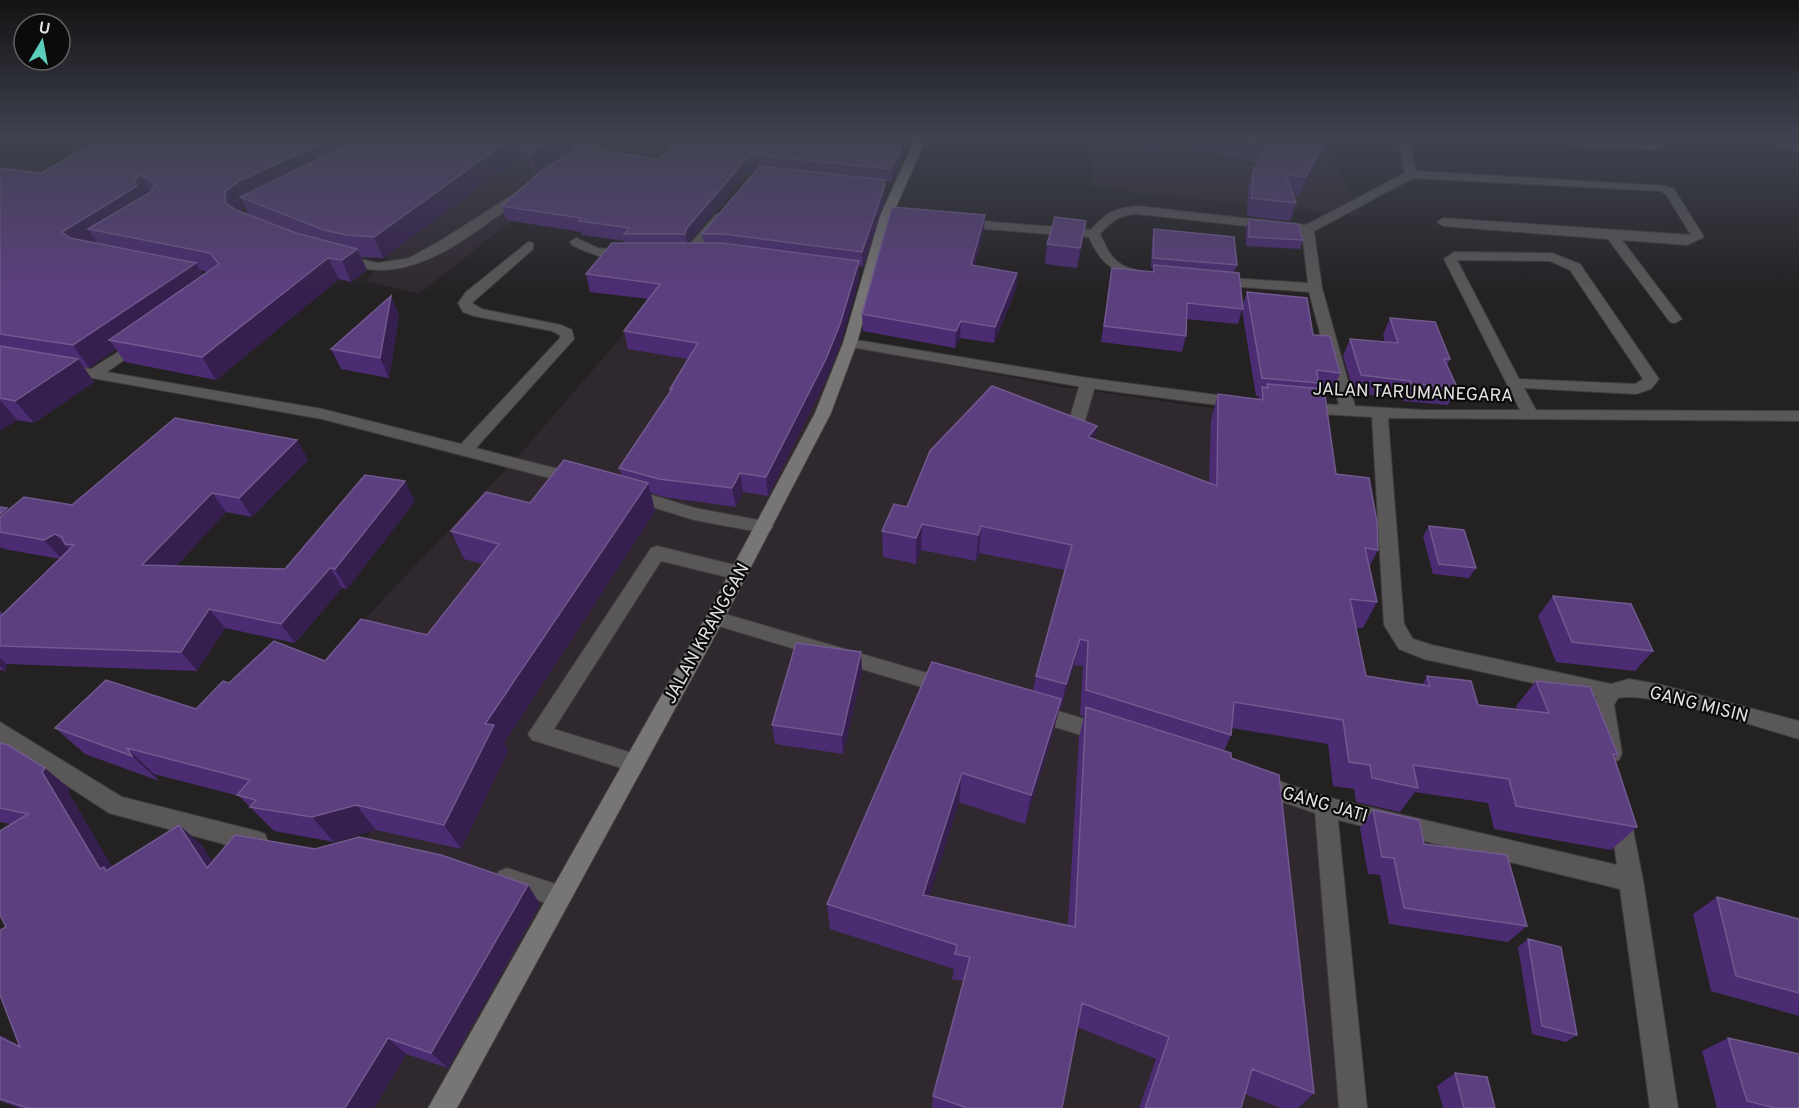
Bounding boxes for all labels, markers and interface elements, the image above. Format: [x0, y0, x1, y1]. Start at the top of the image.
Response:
north arrow [12, 12, 72, 72]
text: U [37, 18, 52, 40]
street label: JALAN TARUMANEGARA [1312, 379, 1514, 408]
street label: JALAN KRANGGAN [659, 559, 755, 708]
street label: GANG MISIN [1647, 682, 1751, 729]
street label: GANG JATI [1279, 782, 1370, 829]

